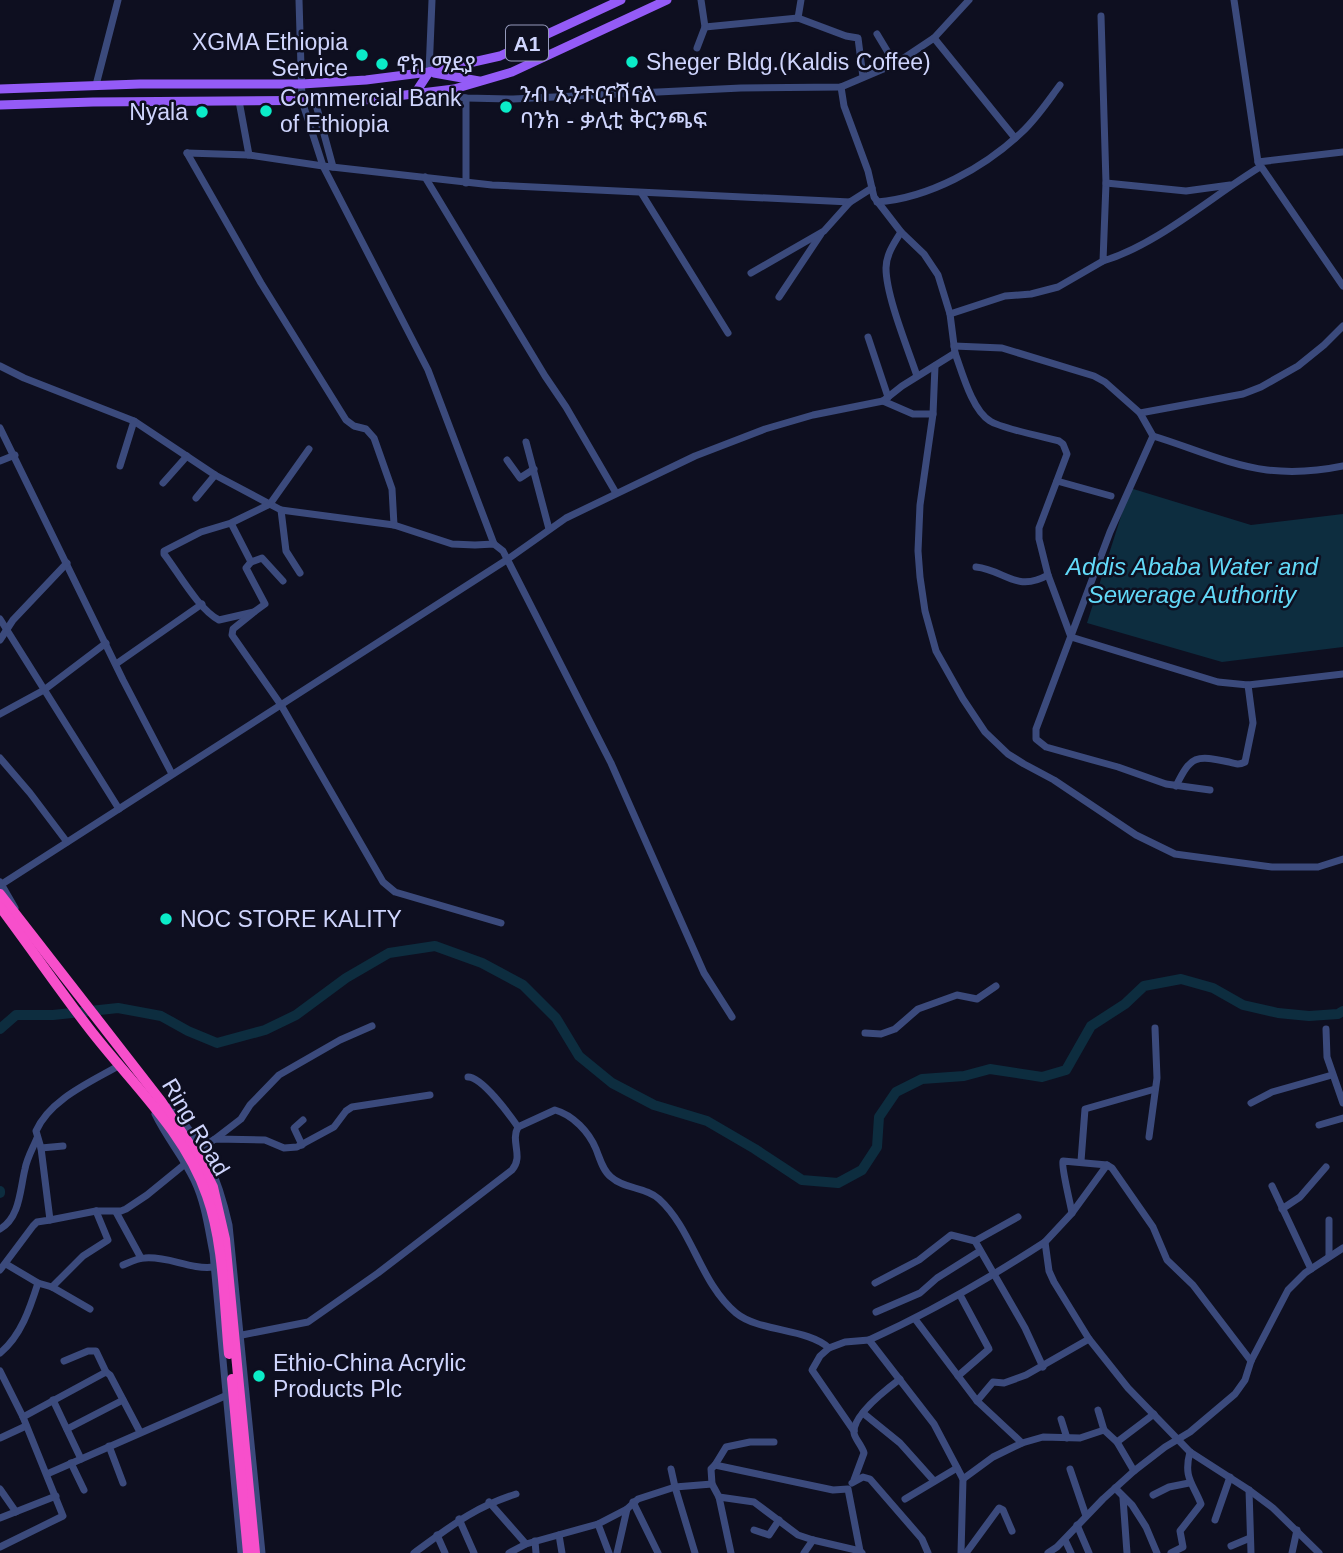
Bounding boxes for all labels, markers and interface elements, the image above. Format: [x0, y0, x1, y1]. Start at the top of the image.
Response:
road number: A1 [506, 26, 548, 60]
place label: XGMA Ethiopia Service [192, 29, 348, 81]
marker: XGMA Ethiopia Service [354, 47, 370, 63]
place label: Sheger Bldg.(Kaldis Coffee) [646, 49, 931, 75]
place label: ኖክ ማደያ [396, 51, 476, 77]
marker: Sheger Bldg.(Kaldis Coffee) [624, 54, 640, 70]
marker: ኖክ ማደያ [374, 56, 390, 72]
place label: ንብ ኢንተርናሽናል ባንክ - ቃሊቲ ቅርንጫፍ [520, 81, 708, 133]
place label: Commercial Bank of Ethiopia [280, 85, 462, 137]
place label: Nyala [129, 99, 188, 125]
marker: ንብ ኢንተርናሽናል ባንክ - ቃሊቲ ቅርንጫፍ [498, 99, 514, 115]
marker: Commercial Bank of Ethiopia [258, 103, 274, 119]
marker: Nyala [194, 104, 210, 120]
water label: Addis Ababa Water and Sewerage Authority [1064, 553, 1319, 608]
place label: NOC STORE KALITY [180, 906, 402, 932]
marker: NOC STORE KALITY [158, 911, 174, 927]
street label: Ring Road [157, 1074, 235, 1180]
place label: Ethio-China Acrylic Products Plc [273, 1350, 466, 1402]
marker: Ethio-China Acrylic Products Plc [251, 1368, 267, 1384]

